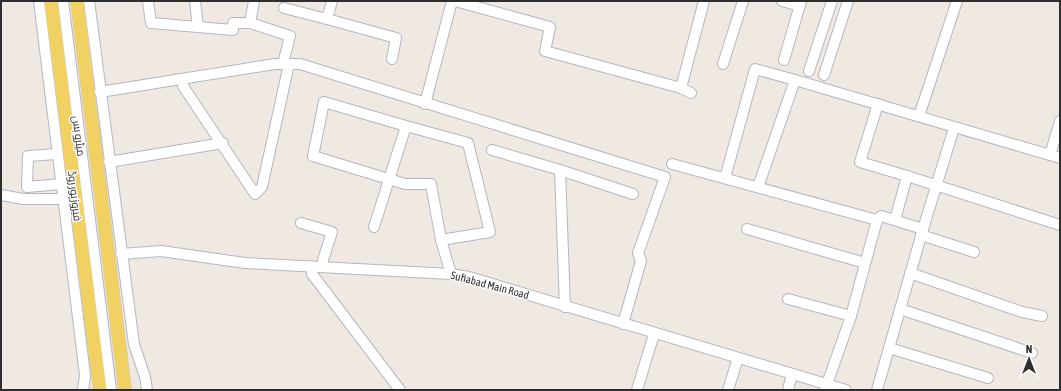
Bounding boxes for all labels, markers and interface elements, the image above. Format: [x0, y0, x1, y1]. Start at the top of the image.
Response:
street label: میٹرو بس [70, 115, 87, 157]
street label: فیروزپور روڈ [65, 170, 84, 222]
street label: Sufiabad Main Road [450, 269, 530, 301]
north arrow [1009, 339, 1049, 379]
text: N [1026, 343, 1032, 355]

